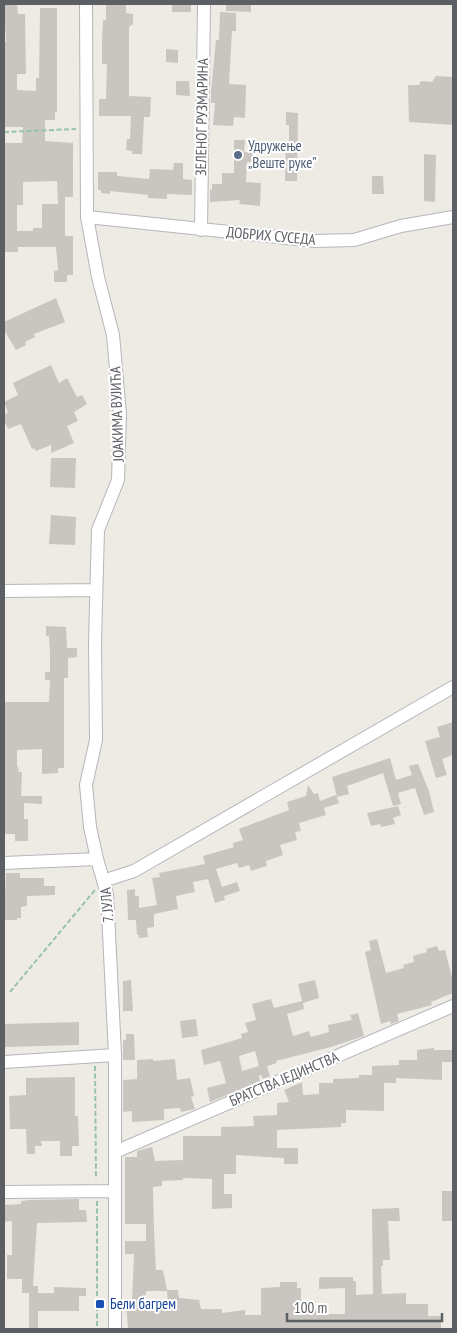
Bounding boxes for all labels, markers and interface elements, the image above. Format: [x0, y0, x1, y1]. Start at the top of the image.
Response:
street label: ЗЕЛЕНОГ РУЗМАРИНА [191, 57, 212, 176]
place label: Удружење „Веште руке” [248, 136, 317, 172]
marker: Удружење „Веште руке” [232, 149, 244, 161]
street label: ДОБРИХ СУСЕДА [226, 222, 317, 249]
street label: ЈОАКИМА ВУЈИЋА [105, 365, 128, 463]
street label: 7. ЈУЛА [95, 886, 118, 924]
street label: БРАТСТВА ЈЕДИНСТВА [226, 1047, 342, 1110]
scale bar [287, 1290, 442, 1322]
place label: Бели багрем [110, 1294, 176, 1313]
marker: Бели багрем [94, 1298, 106, 1310]
text: 100 m [294, 1298, 327, 1317]

